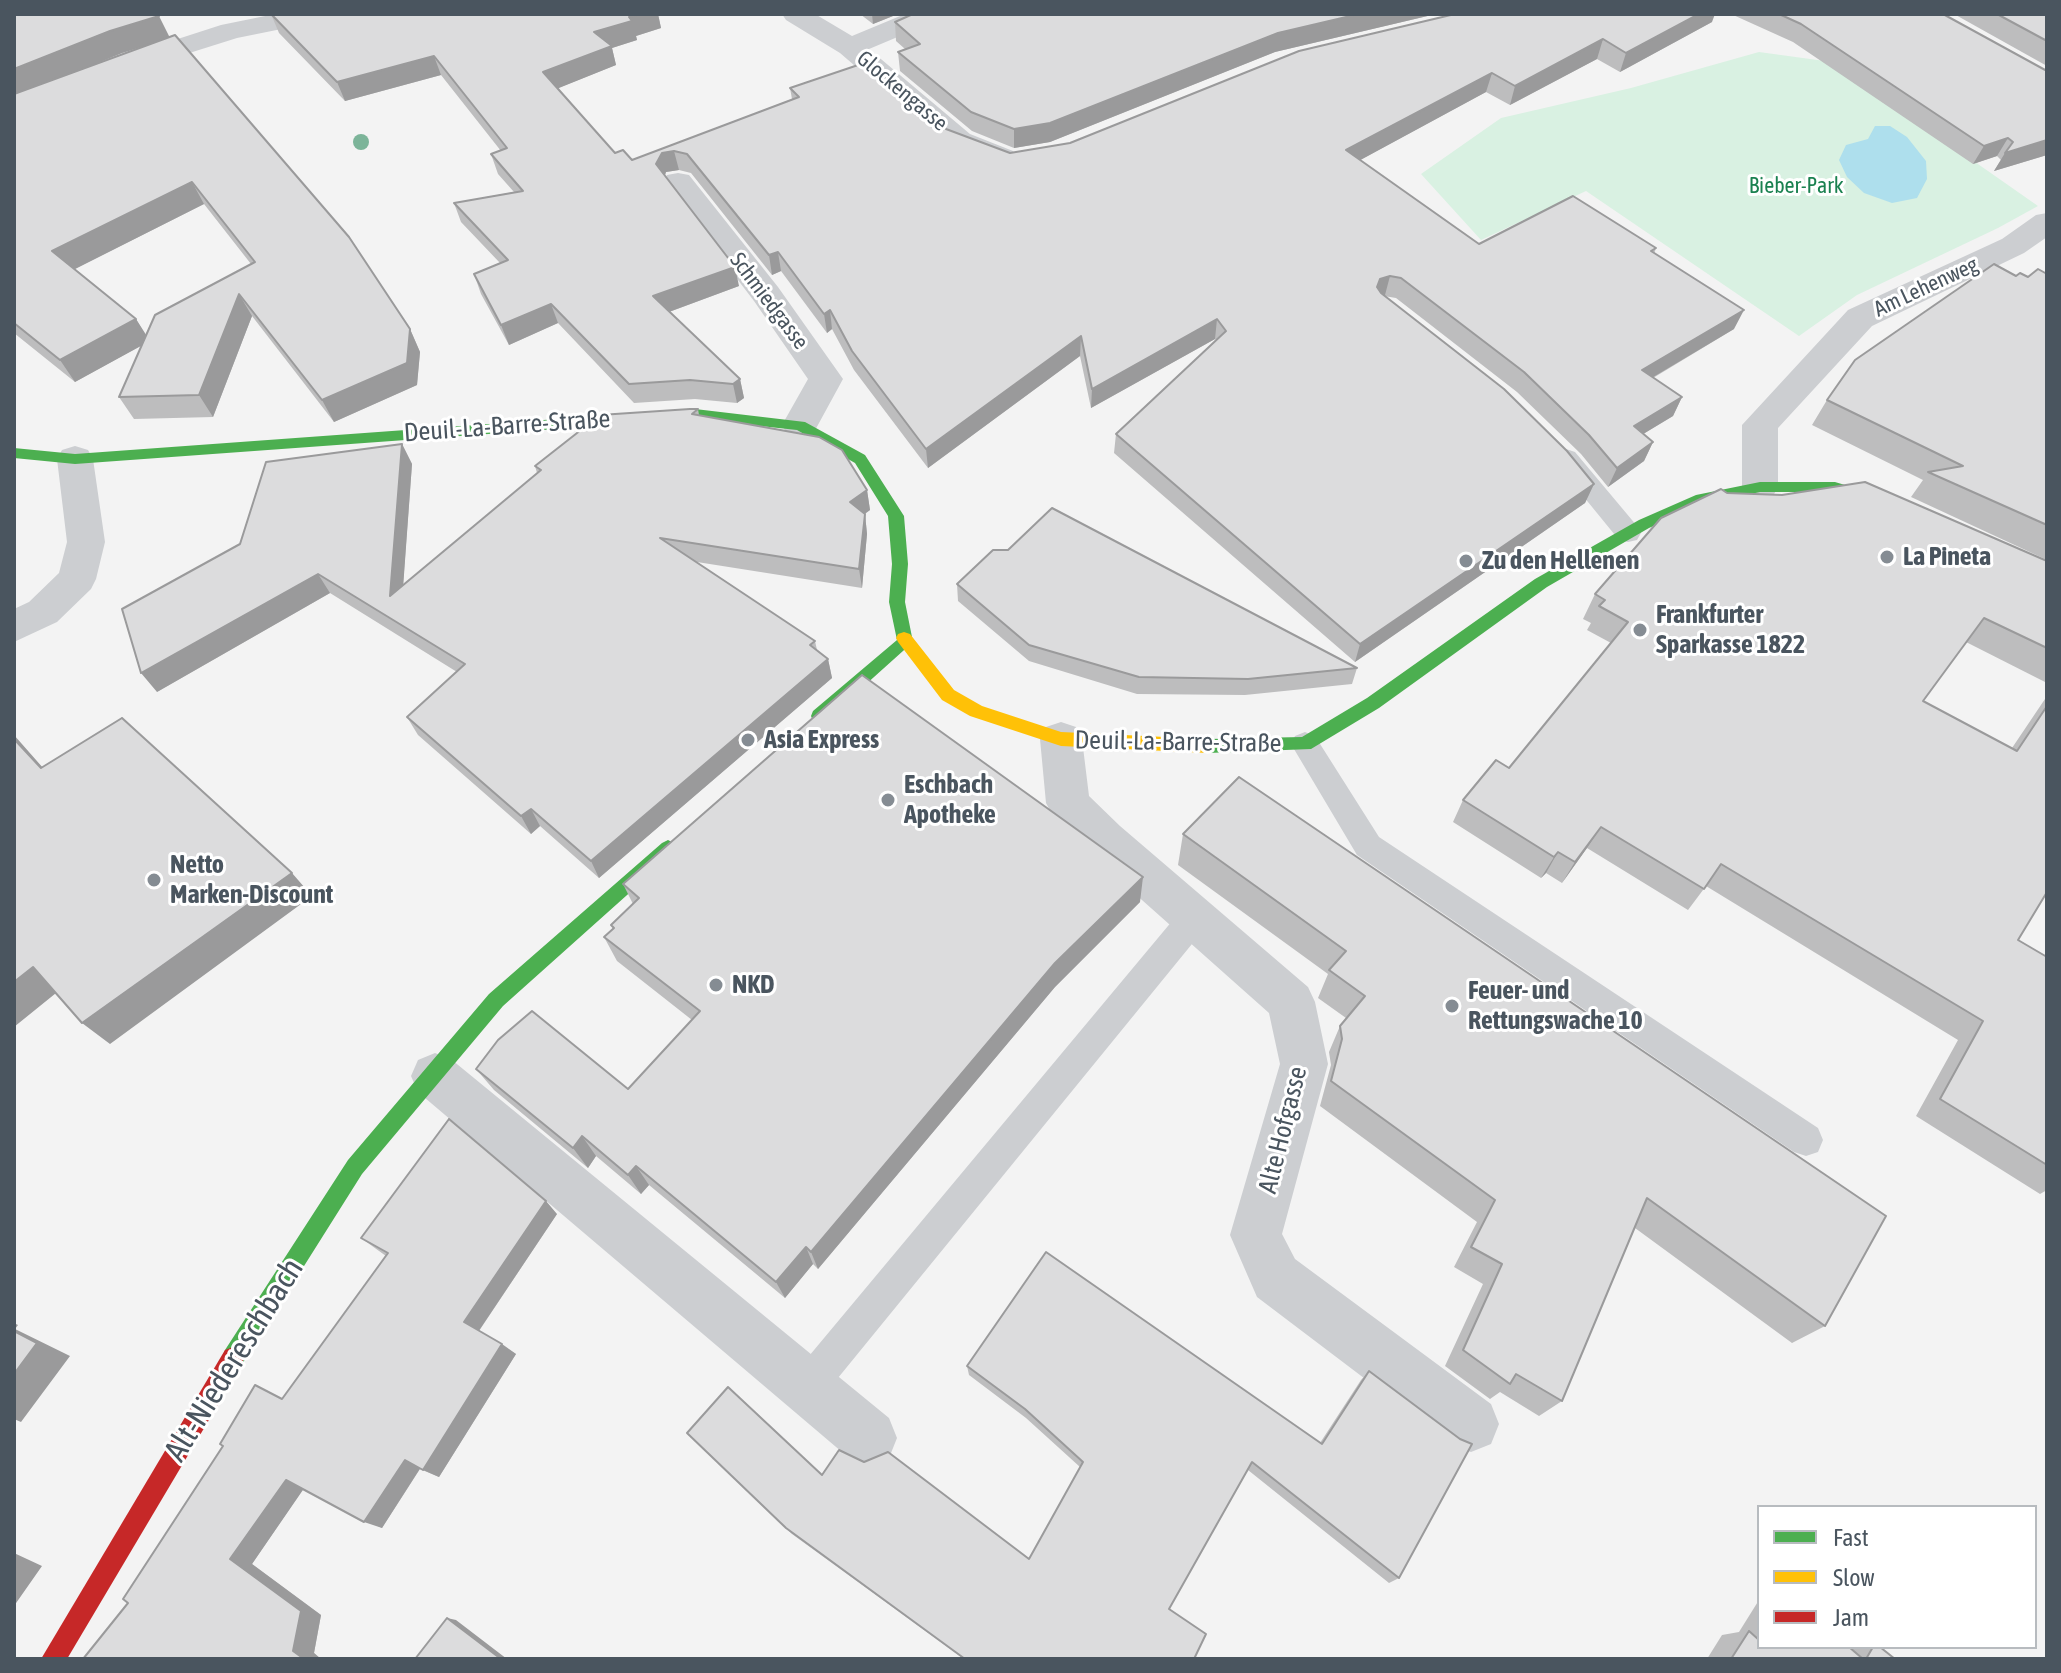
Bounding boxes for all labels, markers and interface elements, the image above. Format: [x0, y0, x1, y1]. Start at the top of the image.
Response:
street label: Glockengasse [851, 45, 953, 137]
park label: Bieber-Park [1749, 173, 1843, 199]
street label: Schmiedgasse [724, 248, 814, 354]
street label: Am Lehenweg [1870, 251, 1982, 323]
street label: Deuil-La-Barre-Straße [403, 403, 611, 449]
place label: La Pineta [1903, 541, 1991, 573]
place label: Zu den Hellenen [1482, 545, 1639, 577]
marker: La Pineta [1878, 548, 1896, 566]
marker: Zu den Hellenen [1457, 552, 1475, 570]
place label: Frankfurter Sparkasse 1822 [1656, 599, 1805, 660]
marker: Frankfurter Sparkasse 1822 [1631, 621, 1649, 639]
place label: Asia Express [764, 724, 879, 756]
street label: Deuil-La-Barre-Straße [1074, 725, 1282, 759]
marker: Asia Express [739, 731, 757, 749]
place label: Eschbach Apotheke [904, 769, 996, 830]
marker: Eschbach Apotheke [879, 791, 897, 809]
place label: Netto Marken-Discount [170, 849, 333, 910]
marker: Netto Marken-Discount [145, 871, 163, 889]
place label: NKD [732, 969, 775, 1001]
place label: Feuer- und Rettungswache 10 [1468, 975, 1643, 1036]
marker: NKD [707, 976, 725, 994]
marker: Feuer- und Rettungswache 10 [1443, 997, 1461, 1015]
street label: Alte Hofgasse [1252, 1063, 1314, 1197]
street label: Alt-Niedereschbach [156, 1252, 312, 1468]
legend [1757, 1505, 2037, 1649]
text: Fast [1833, 1524, 1869, 1551]
text: Slow [1833, 1564, 1875, 1591]
text: Jam [1833, 1604, 1869, 1631]

